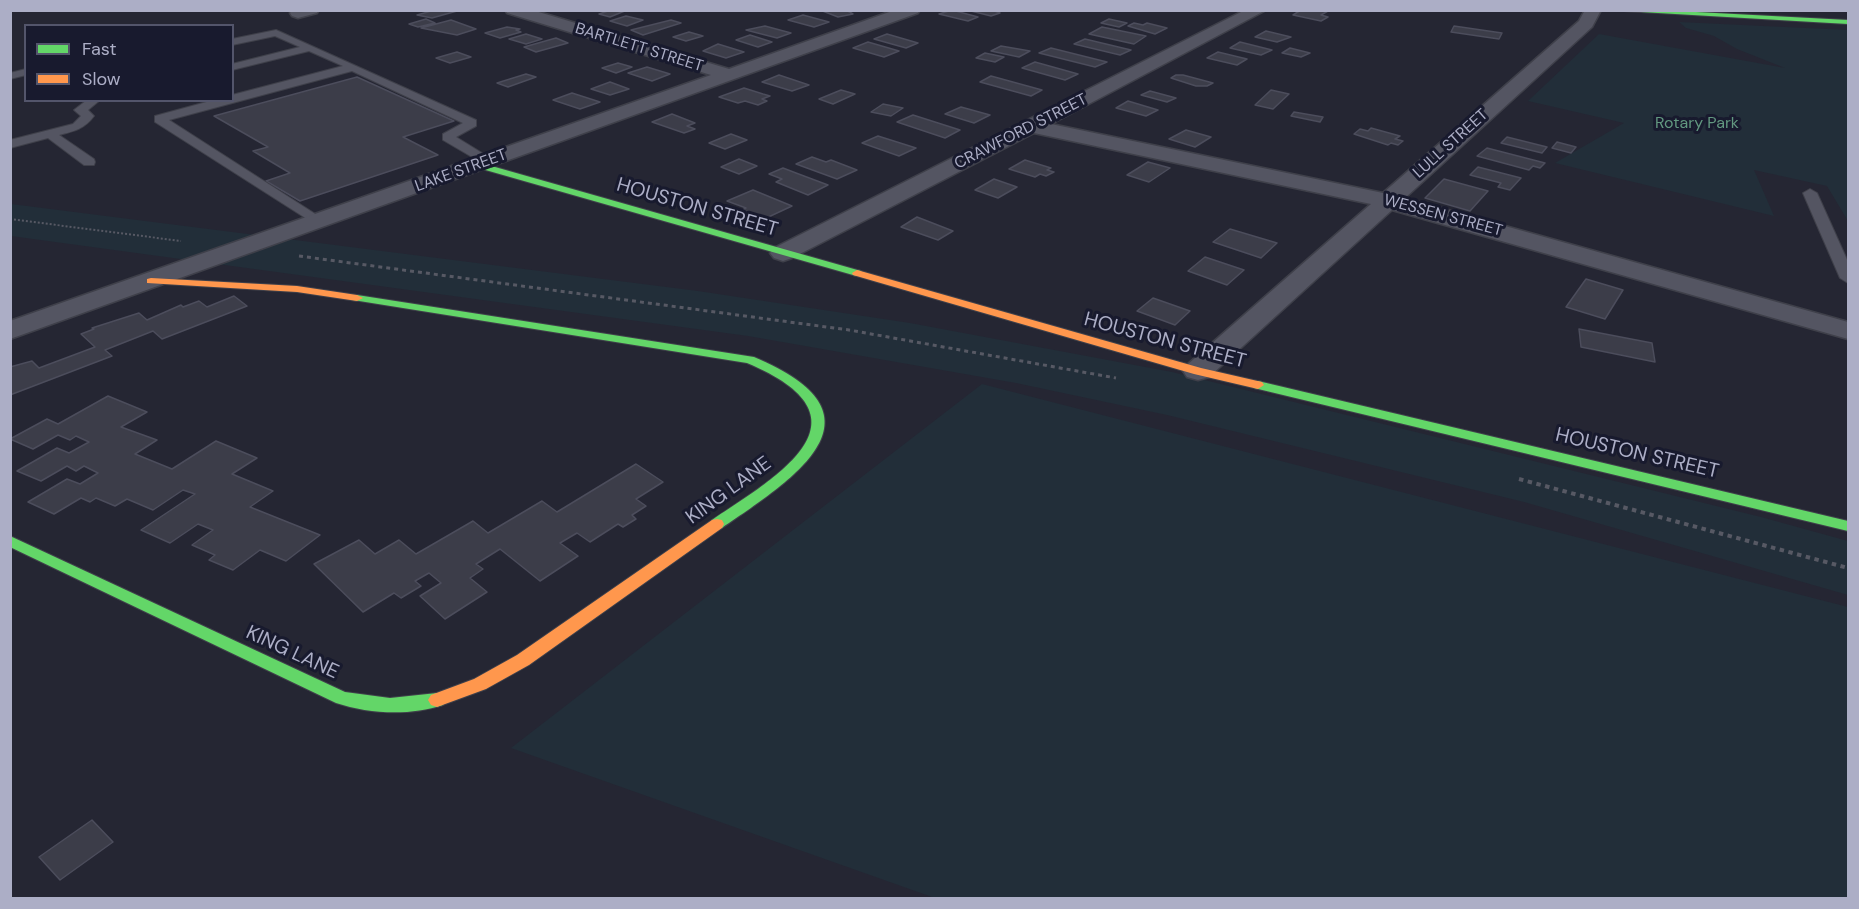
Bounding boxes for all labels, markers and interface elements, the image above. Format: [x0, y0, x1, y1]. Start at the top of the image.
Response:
street label: BARTLETT STREET [573, 19, 705, 77]
legend [24, 24, 234, 102]
text: Fast [82, 37, 117, 61]
text: Slow [82, 67, 121, 91]
street label: CRAWFORD STREET [951, 90, 1091, 174]
street label: LULL STREET [1410, 105, 1492, 183]
park label: Rotary Park [1655, 114, 1739, 134]
street label: LAKE STREET [412, 146, 510, 196]
street label: HOUSTON STREET [614, 173, 780, 243]
street label: WESSEN STREET [1382, 191, 1504, 241]
street label: HOUSTON STREET [1081, 308, 1249, 374]
street label: HOUSTON STREET [1553, 424, 1721, 484]
street label: KING LANE [682, 452, 776, 530]
street label: KING LANE [242, 621, 342, 685]

